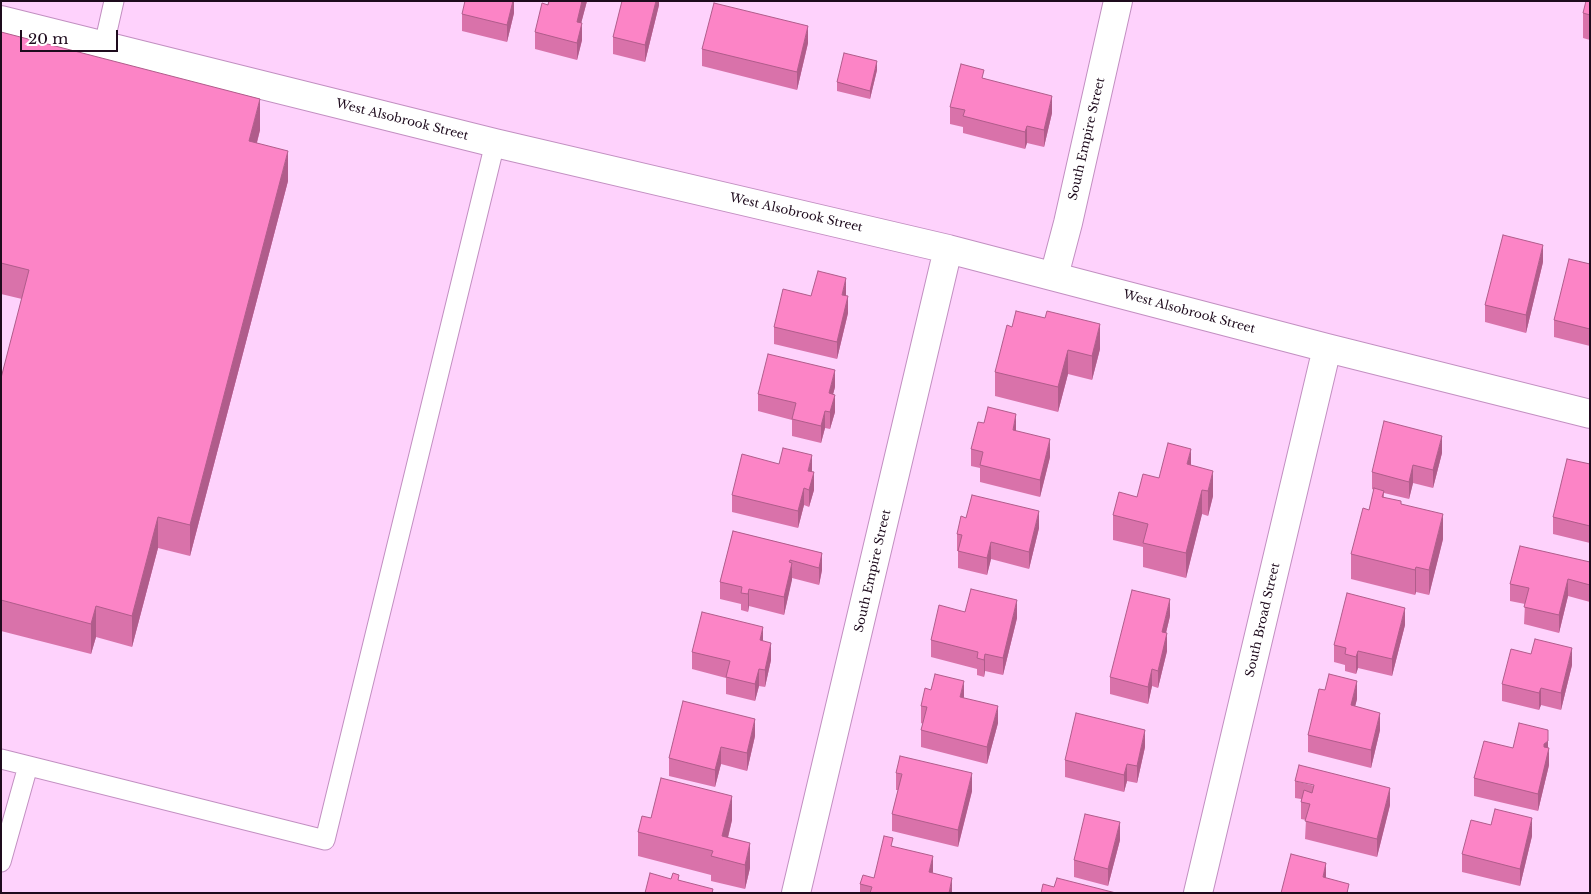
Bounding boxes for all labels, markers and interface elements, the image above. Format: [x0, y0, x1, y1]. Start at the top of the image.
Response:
scale bar [22, 20, 120, 52]
text: 20 m [28, 29, 68, 48]
street label: South Empire Street [1066, 76, 1108, 202]
street label: West Alsobrook Street [334, 97, 470, 143]
street label: West Alsobrook Street [728, 191, 864, 235]
street label: West Alsobrook Street [1121, 287, 1257, 337]
street label: South Empire Street [852, 508, 894, 634]
street label: South Broad Street [1243, 561, 1283, 679]

